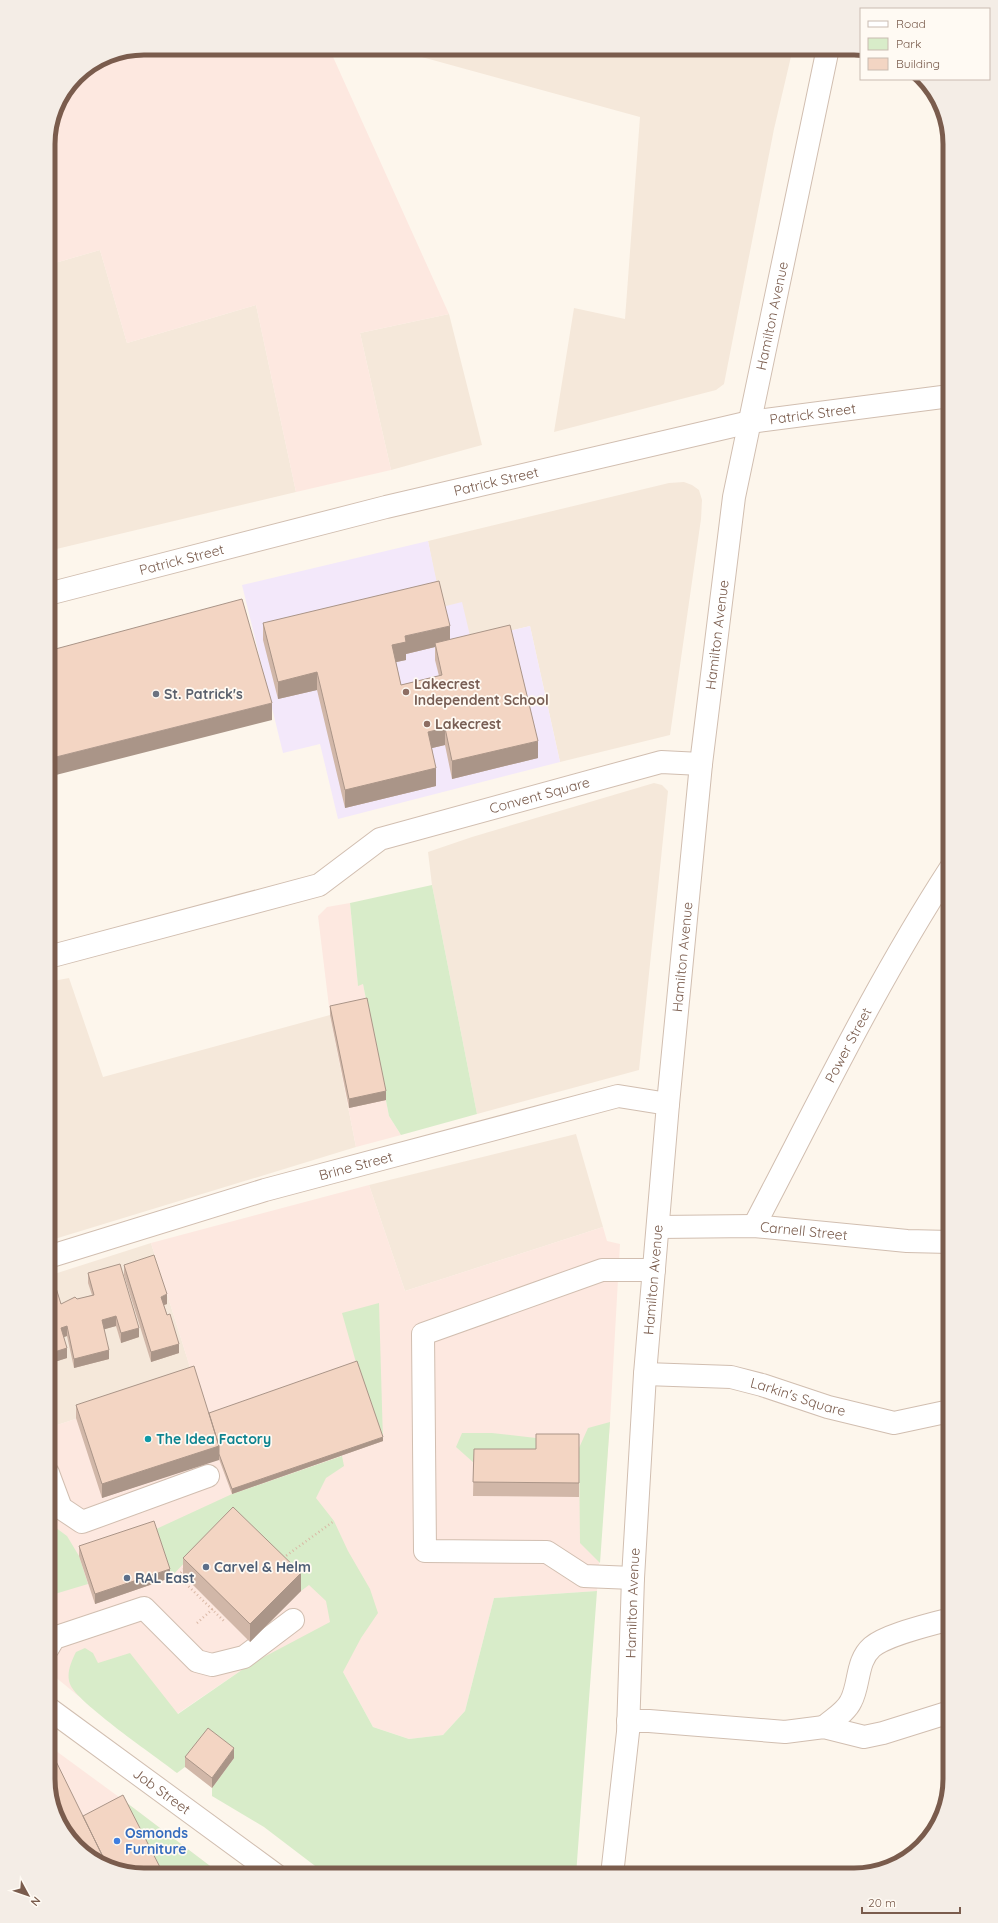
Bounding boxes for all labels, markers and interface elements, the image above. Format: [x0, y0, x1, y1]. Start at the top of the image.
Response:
legend [860, 8, 990, 80]
text: Road [896, 16, 926, 31]
text: Park [896, 36, 921, 51]
text: Building [896, 56, 940, 71]
street label: Hamilton Avenue [752, 260, 792, 372]
street label: Patrick Street [768, 399, 857, 428]
street label: Patrick Street [452, 463, 541, 500]
street label: Patrick Street [137, 540, 226, 579]
street label: Hamilton Avenue [701, 579, 733, 691]
place label: Lakecrest Independent School [414, 675, 549, 709]
place label: St. Patrick's [164, 685, 243, 703]
marker: Lakecrest Independent School [401, 687, 411, 697]
marker: St. Patrick's [151, 689, 161, 699]
place label: Lakecrest [435, 715, 502, 733]
marker: Lakecrest [422, 719, 432, 729]
street label: Convent Square [487, 773, 592, 818]
street label: Hamilton Avenue [668, 901, 697, 1013]
street label: Power Street [821, 1004, 876, 1086]
street label: Brine Street [317, 1147, 395, 1184]
street label: Carnell Street [759, 1218, 849, 1244]
street label: Hamilton Avenue [639, 1224, 667, 1336]
street label: Larkin's Square [749, 1373, 847, 1420]
place label: The Idea Factory [156, 1430, 271, 1448]
marker: The Idea Factory [143, 1434, 153, 1444]
street label: Hamilton Avenue [621, 1547, 644, 1658]
place label: Carvel & Helm [214, 1558, 311, 1576]
marker: Carvel & Helm [201, 1562, 211, 1572]
place label: RAL East [135, 1569, 195, 1587]
marker: RAL East [122, 1573, 132, 1583]
street label: Job Street [129, 1764, 194, 1819]
place label: Osmonds Furniture [125, 1824, 188, 1858]
marker: Osmonds Furniture [112, 1836, 122, 1846]
north arrow [8, 1875, 48, 1915]
scale bar [862, 1889, 960, 1915]
text: N [28, 1894, 44, 1909]
text: 20 m [868, 1895, 896, 1910]

